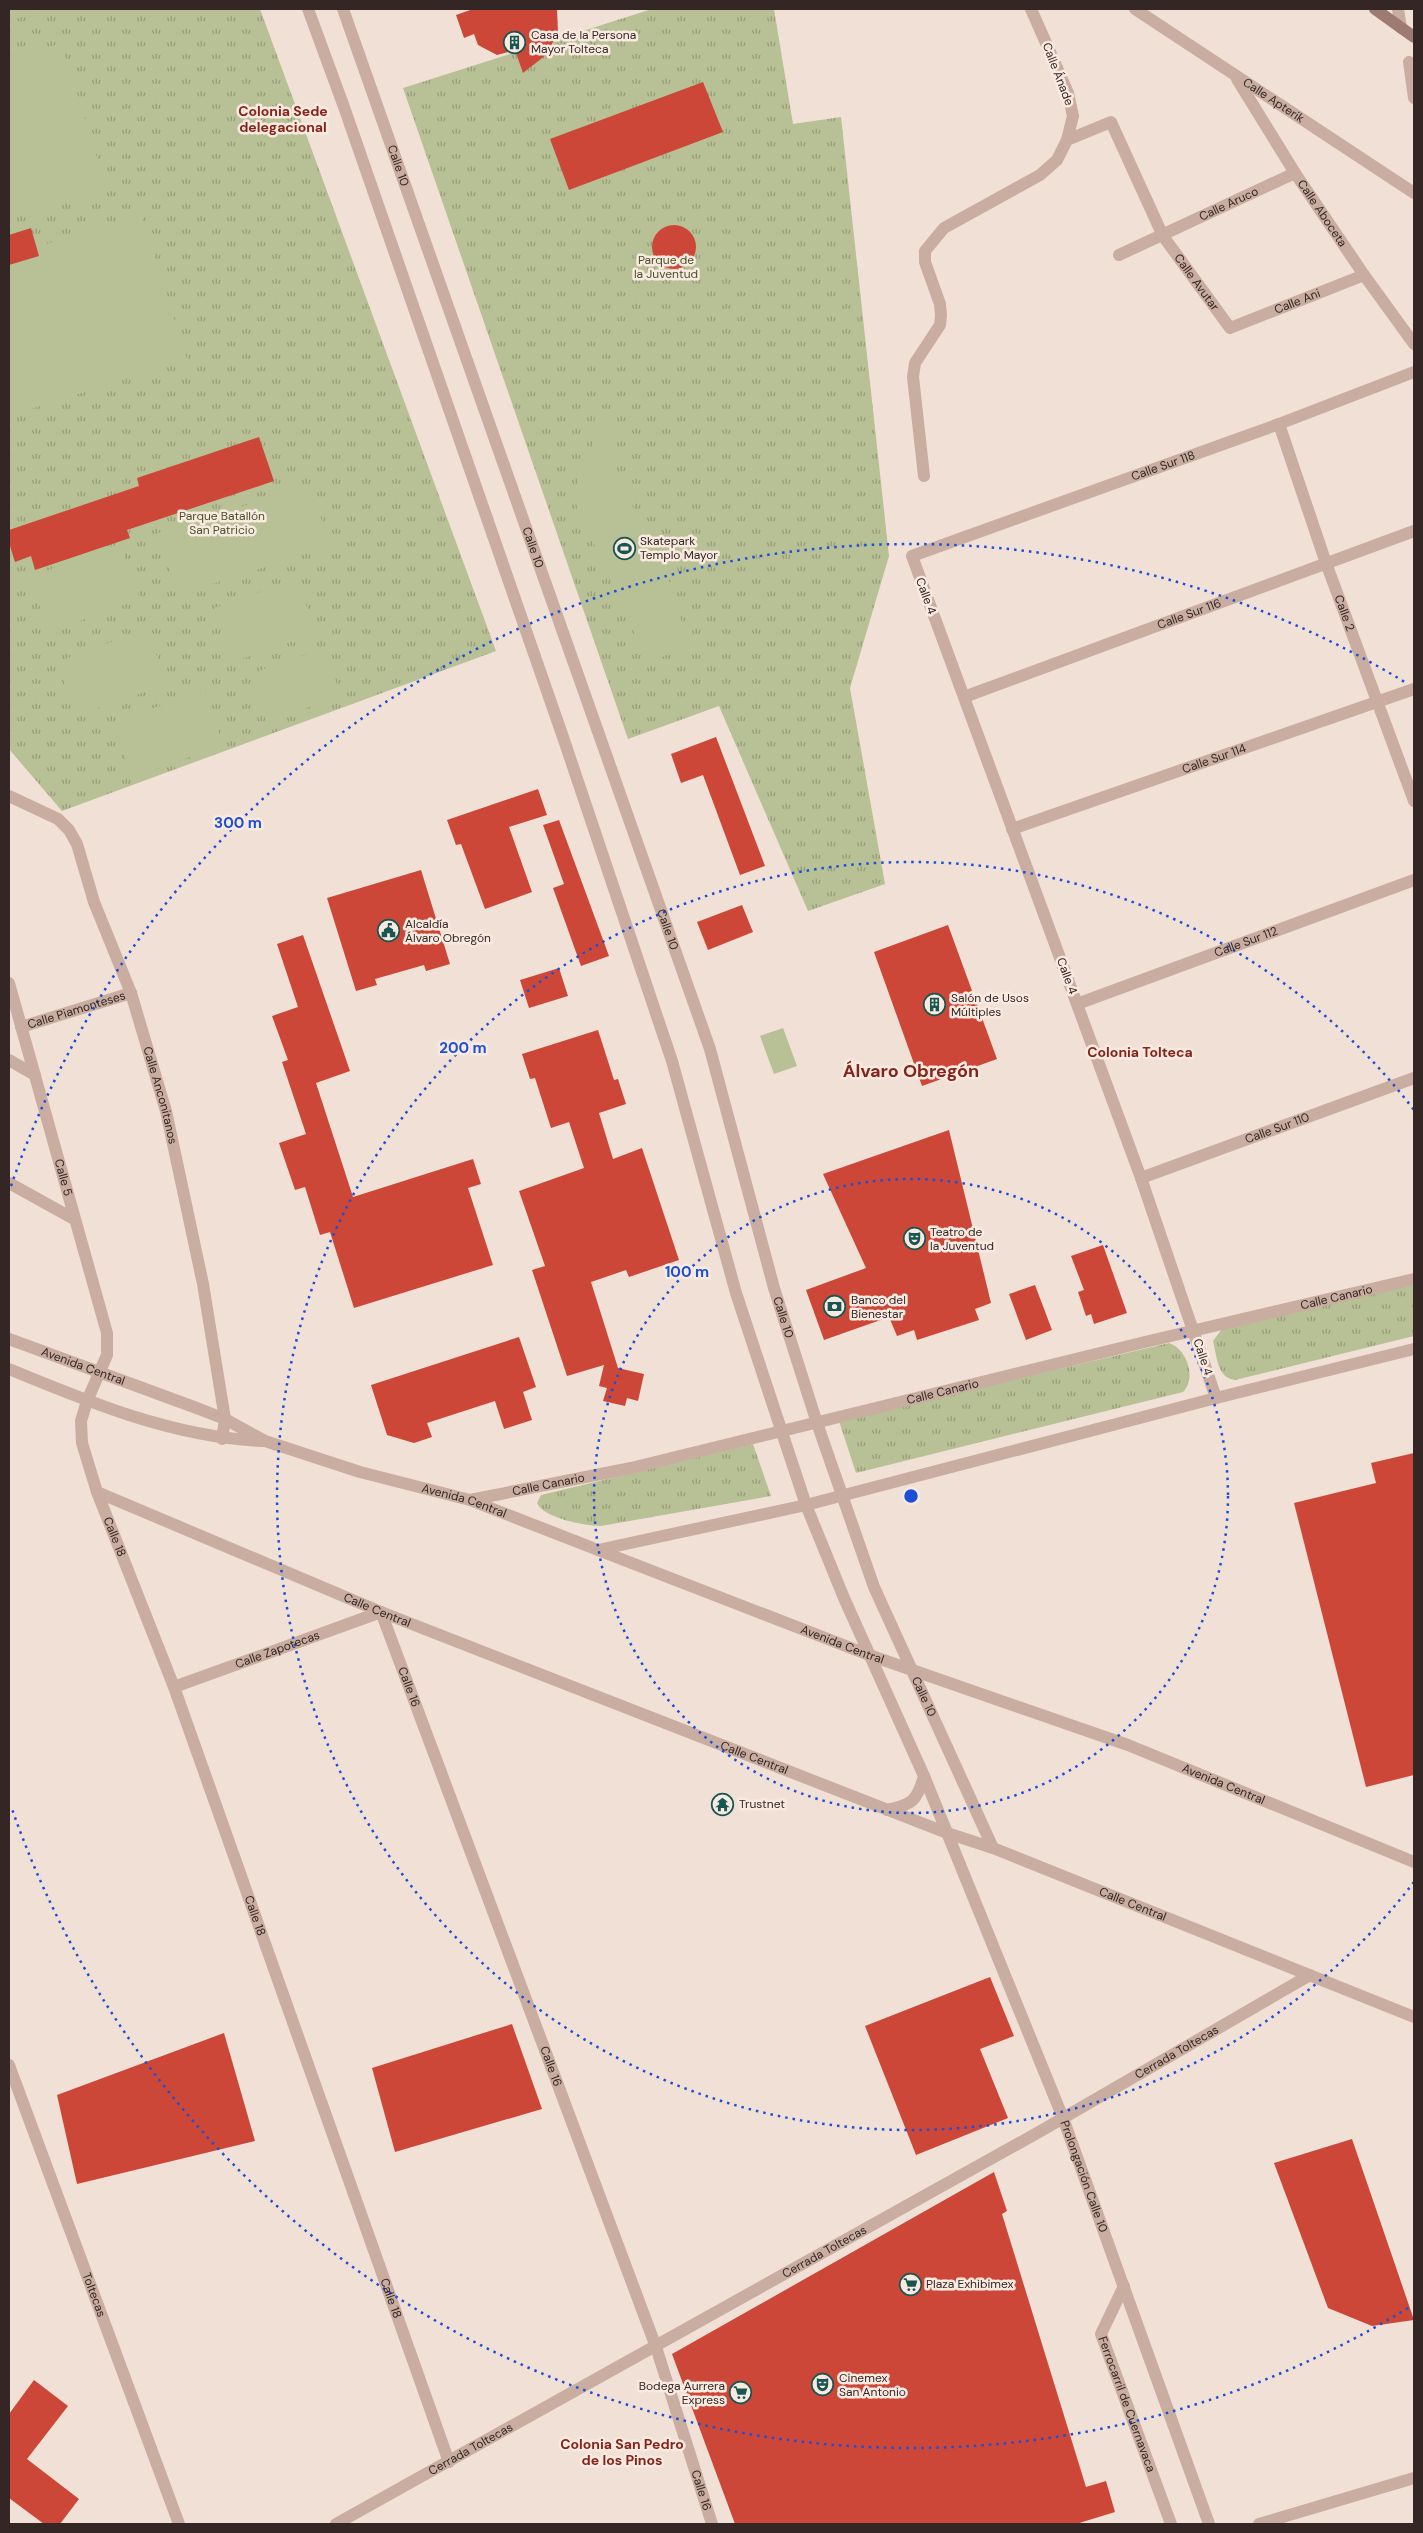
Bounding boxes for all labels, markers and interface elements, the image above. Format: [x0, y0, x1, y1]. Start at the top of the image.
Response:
place label: Casa de la Persona Mayor Tolteca [531, 27, 636, 57]
building icon: Casa de la Persona Mayor Tolteca [503, 30, 527, 54]
street label: Calle Ánade [1039, 40, 1077, 108]
street label: Calle Apterik [1240, 74, 1307, 126]
district label: Colonia Sede delegacional [238, 102, 328, 136]
street label: Calle 10 [384, 143, 413, 188]
street label: Calle Aboceta [1294, 176, 1351, 250]
street label: Calle Aruco [1196, 183, 1261, 225]
street label: Calle Avutar [1171, 250, 1223, 314]
park label: Parque de la Juventud [634, 252, 698, 282]
street label: Calle Ani [1272, 285, 1323, 318]
street label: Calle Sur 118 [1129, 447, 1197, 485]
park label: Parque Batallón San Patricio [179, 508, 265, 538]
street label: Calle 10 [518, 525, 548, 570]
place label: Skatepark Templo Mayor [640, 533, 718, 563]
sports icon: Skatepark Templo Mayor [612, 536, 636, 560]
street label: Calle 4 [912, 576, 940, 616]
street label: Calle 2 [1330, 593, 1359, 633]
street label: Calle Sur 116 [1155, 595, 1223, 633]
street label: Calle Sur 114 [1180, 740, 1248, 777]
text: 300 m [214, 813, 262, 833]
street label: Calle 10 [653, 907, 682, 952]
place label: Alcaldía Álvaro Obregón [405, 916, 491, 946]
public building icon: Alcaldía Álvaro Obregón [377, 919, 401, 943]
street label: Calle Sur 112 [1212, 923, 1280, 961]
street label: Calle 4 [1053, 956, 1081, 996]
street label: Calle Piamonteses [25, 987, 127, 1033]
place label: Salón de Usos Múltiples [951, 990, 1029, 1020]
building icon: Salón de Usos Múltiples [923, 993, 947, 1017]
text: 200 m [439, 1038, 487, 1058]
district label: Colonia Tolteca [1087, 1043, 1193, 1061]
street label: Calle Anconitanos [139, 1045, 181, 1146]
district label: Álvaro Obregón [843, 1059, 979, 1083]
street label: Calle Sur 110 [1243, 1109, 1312, 1147]
street label: Calle 5 [51, 1157, 76, 1198]
place label: Teatro de la Juventud [930, 1224, 994, 1254]
theatre icon: Teatro de la Juventud [902, 1227, 926, 1251]
text: 100 m [665, 1262, 709, 1282]
street label: Calle Canario [1299, 1281, 1374, 1313]
place label: Banco del Bienestar [851, 1292, 906, 1322]
street label: Calle 10 [769, 1295, 797, 1340]
bank icon: Banco del Bienestar [823, 1295, 847, 1319]
street label: Calle 4 [1190, 1337, 1216, 1377]
street label: Avenida Central [39, 1344, 127, 1389]
street label: Calle Canario [905, 1375, 980, 1408]
street label: Calle Canario [511, 1469, 586, 1499]
street label: Avenida Central [420, 1480, 509, 1521]
centre of rings [902, 1487, 920, 1505]
street label: Calle 18 [100, 1515, 130, 1559]
street label: Calle Central [341, 1589, 413, 1631]
street label: Avenida Central [798, 1621, 886, 1668]
street label: Calle Zapotecas [233, 1627, 322, 1672]
street label: Calle 16 [394, 1665, 424, 1709]
street label: Calle 10 [908, 1674, 940, 1719]
street label: Calle Central [718, 1737, 790, 1778]
street label: Avenida Central [1180, 1760, 1267, 1808]
temple icon: Trustnet [711, 1792, 735, 1816]
place label: Trustnet [739, 1796, 785, 1812]
street label: Calle Central [1097, 1883, 1169, 1925]
street label: Calle 18 [241, 1893, 270, 1938]
street label: Cerrada Toltecas [1132, 2022, 1222, 2083]
street label: Calle 16 [536, 2044, 566, 2089]
street label: Prolongación Calle 10 [1057, 2118, 1111, 2235]
street label: Cerrada Toltecas [779, 2222, 869, 2282]
street label: Toltecas [79, 2270, 110, 2319]
supermarket icon: Plaza Exhibimex [898, 2272, 922, 2296]
street label: Calle 18 [376, 2276, 405, 2321]
place label: Plaza Exhibimex [926, 2276, 1014, 2292]
street label: Ferrocarril de Cuernavaca [1095, 2334, 1159, 2474]
place label: Cinemex San Antonio [839, 2370, 906, 2400]
theatre icon: Cinemex San Antonio [811, 2373, 835, 2397]
place label: Bodega Aurrera Express [639, 2378, 725, 2408]
supermarket icon: Bodega Aurrera Express [729, 2381, 753, 2405]
street label: Cerrada Toltecas [425, 2419, 516, 2479]
district label: Colonia San Pedro de los Pinos [560, 2435, 684, 2469]
street label: Calle 16 [687, 2468, 715, 2513]

